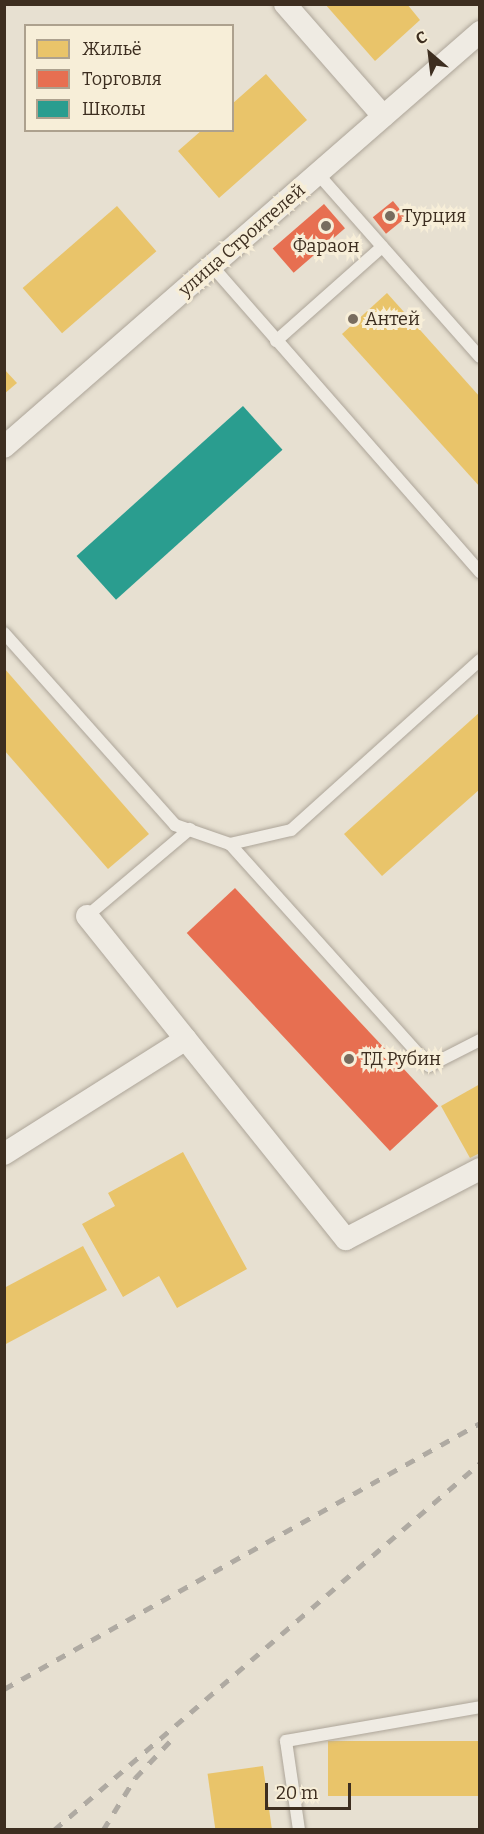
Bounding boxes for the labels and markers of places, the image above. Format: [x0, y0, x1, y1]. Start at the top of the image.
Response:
place label: Турция [402, 205, 466, 227]
marker: Турция [383, 209, 397, 223]
marker: Фараон [319, 219, 333, 233]
place label: Фараон [293, 235, 359, 257]
place label: Антей [365, 308, 420, 330]
marker: Антей [346, 312, 360, 326]
place label: ТД Рубин [361, 1048, 441, 1070]
marker: ТД Рубин [342, 1052, 356, 1066]

